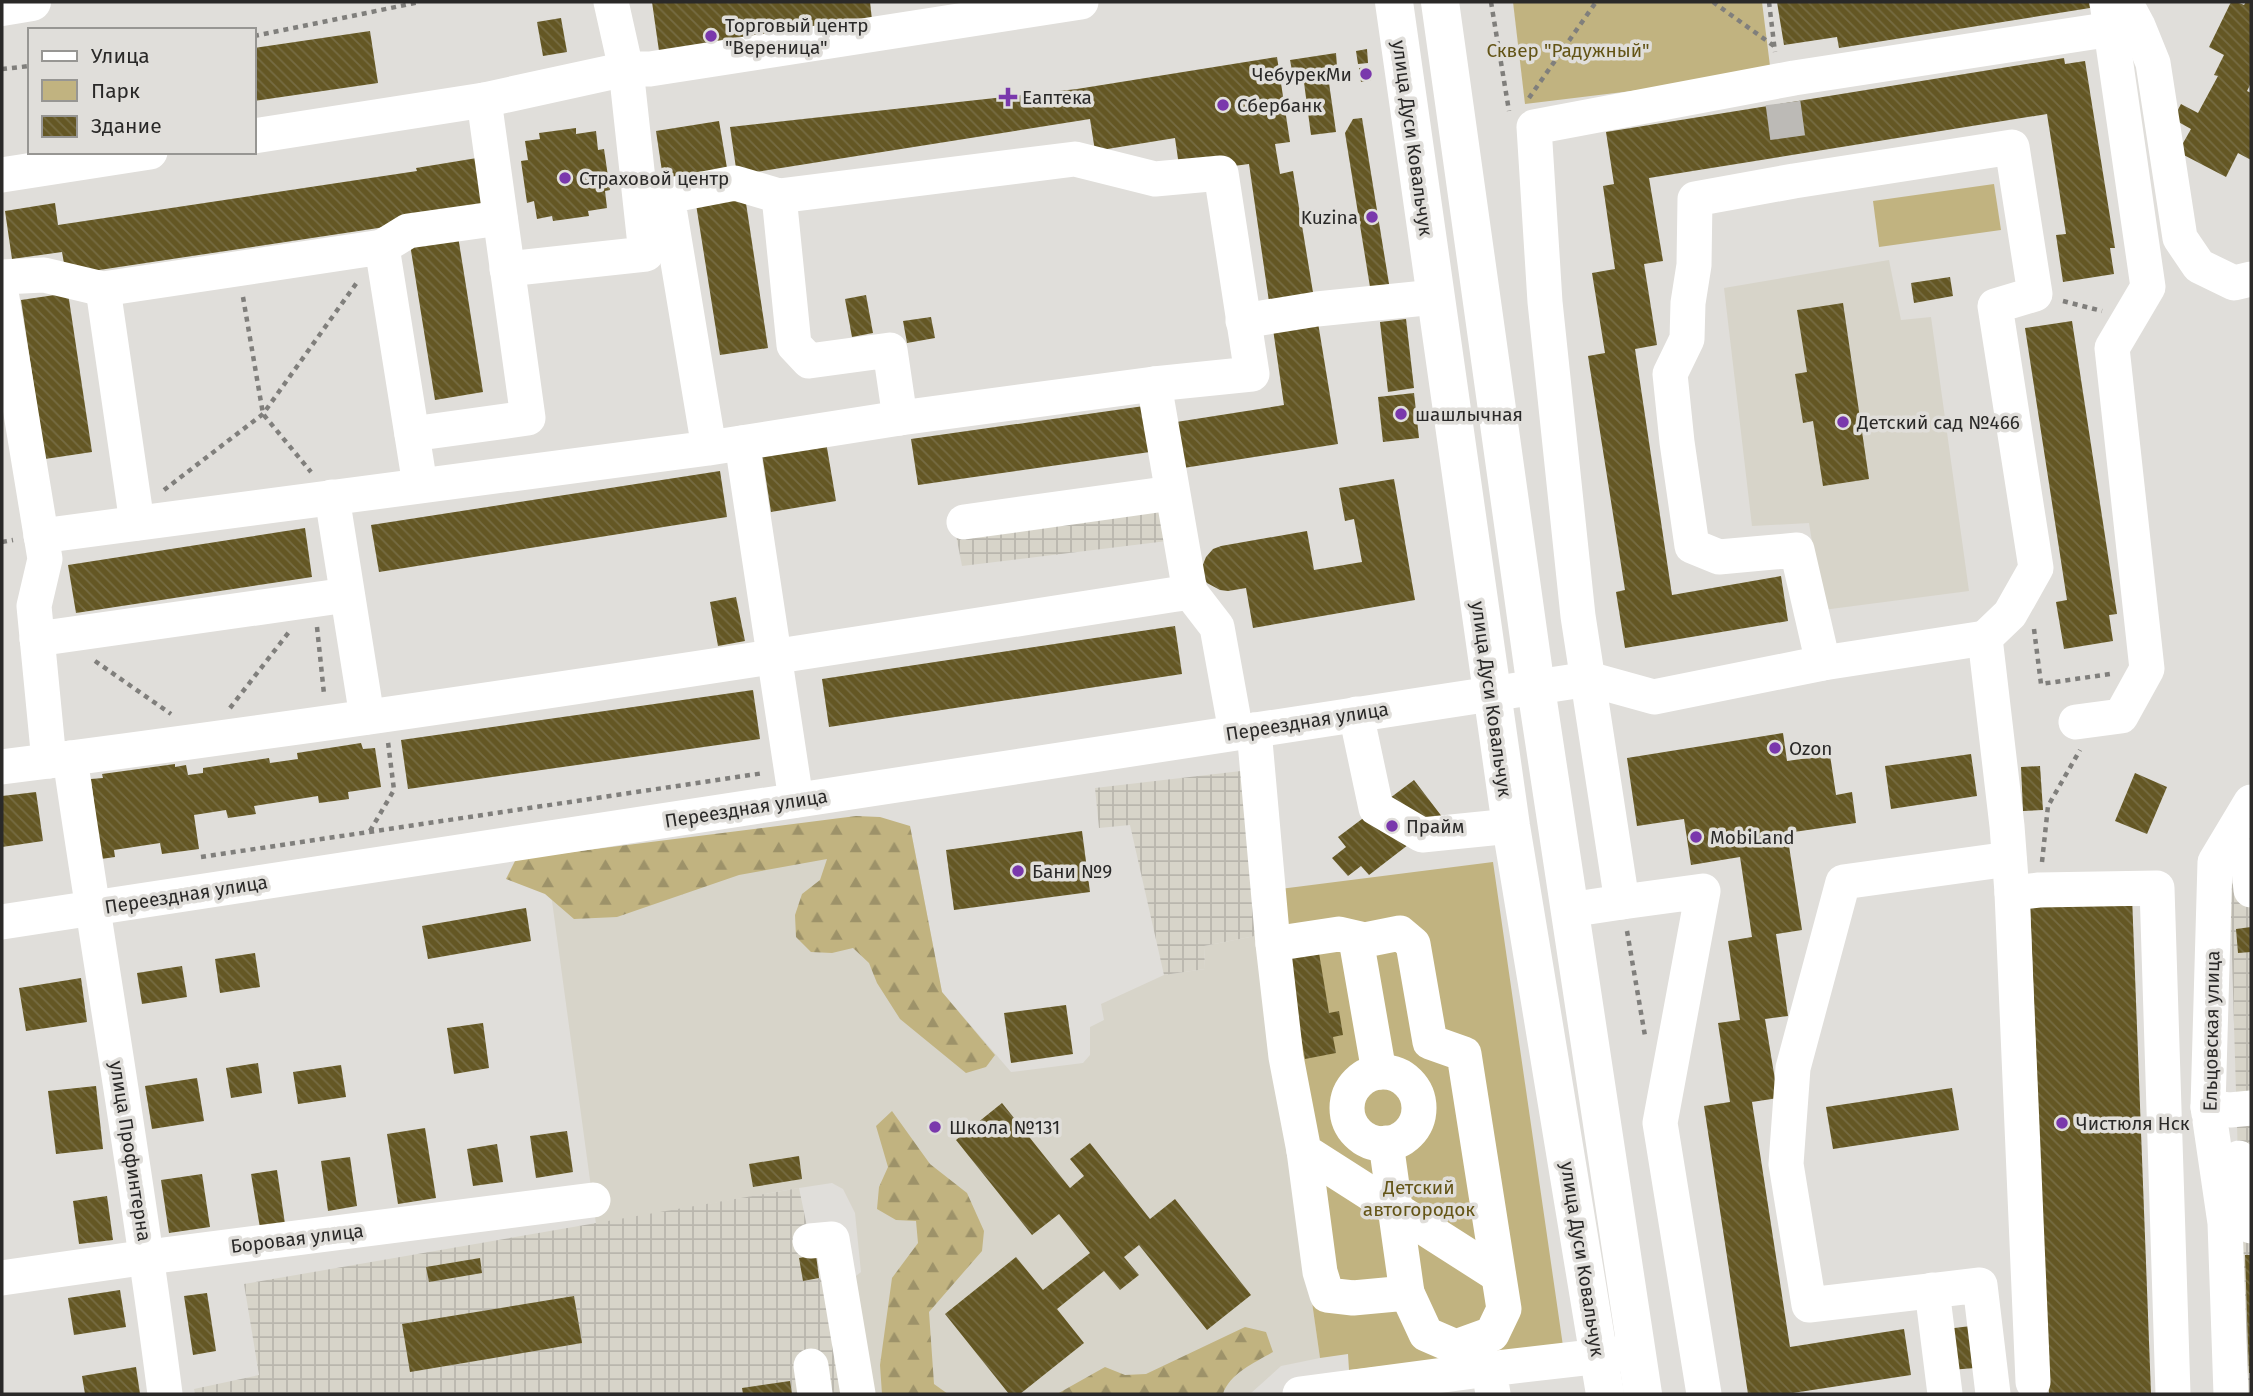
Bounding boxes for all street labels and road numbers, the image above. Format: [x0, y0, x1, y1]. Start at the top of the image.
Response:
street label: улица Дуси Ковальчук [1387, 39, 1438, 238]
street label: улица Дуси Ковальчук [1466, 600, 1517, 799]
street label: Переездная улица [1224, 697, 1390, 746]
street label: Переездная улица [663, 784, 829, 833]
street label: Переездная улица [103, 870, 269, 919]
street label: Ельцовская улица [2199, 950, 2224, 1112]
street label: улица Профинтерна [105, 1059, 156, 1243]
street label: улица Дуси Ковальчук [1556, 1160, 1609, 1358]
street label: Боровая улица [229, 1219, 365, 1258]

